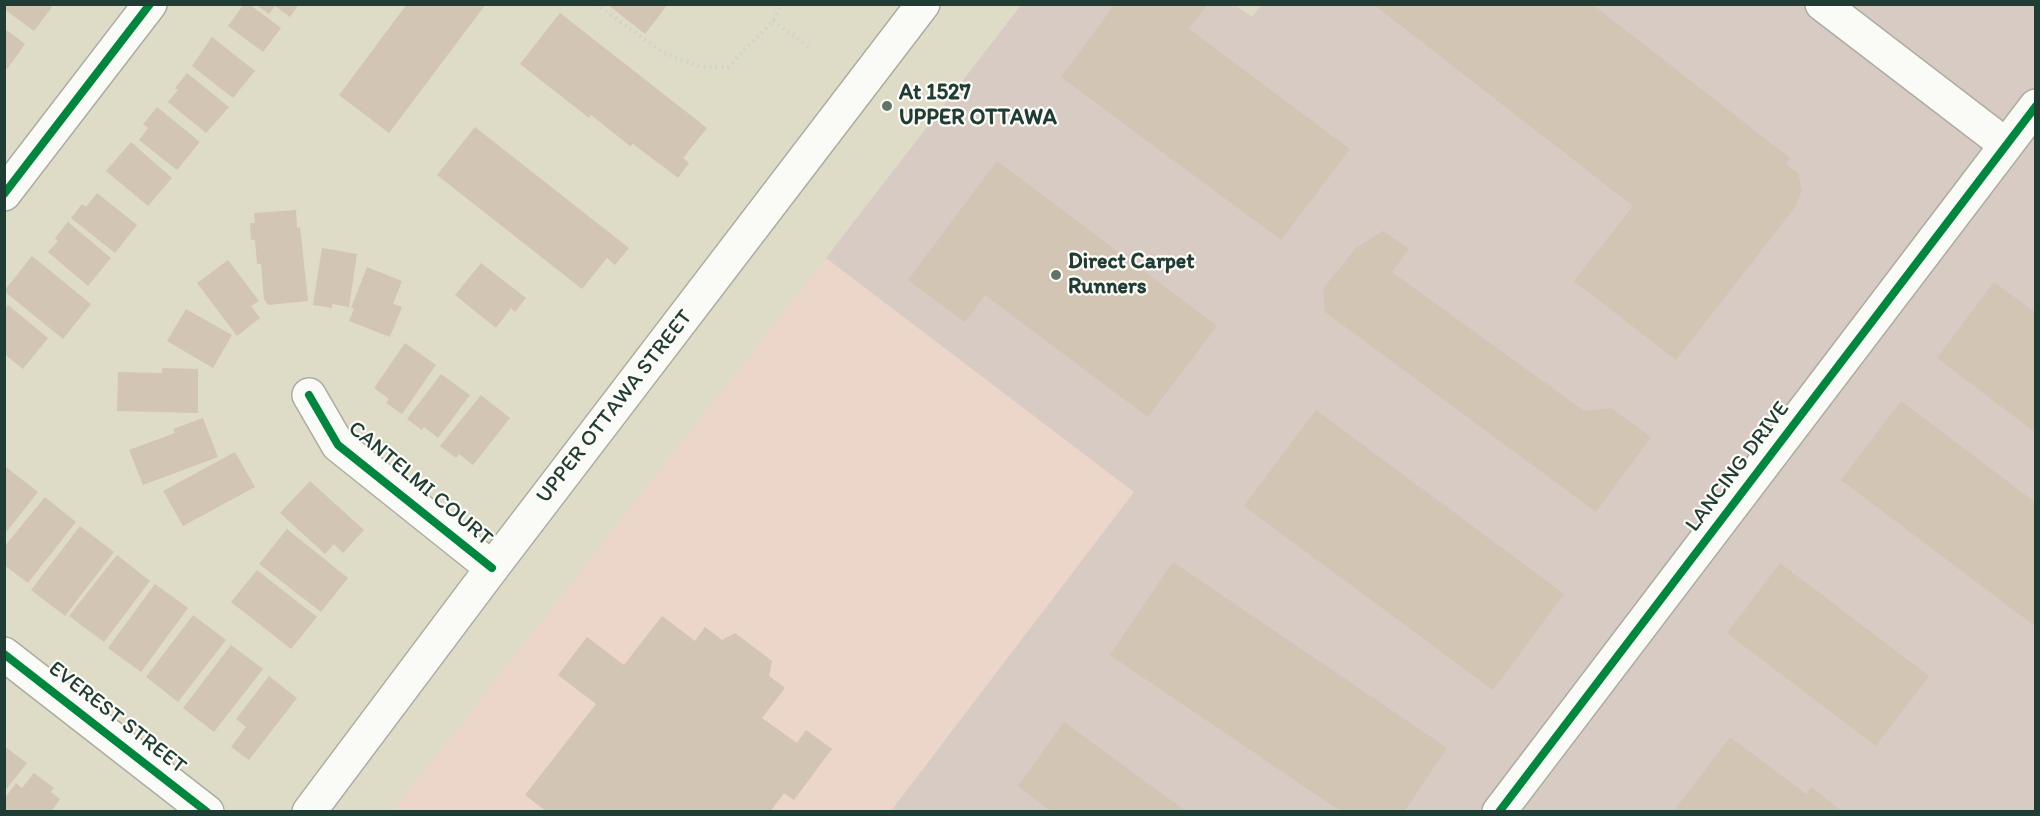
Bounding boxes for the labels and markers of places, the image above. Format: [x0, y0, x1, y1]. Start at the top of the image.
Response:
place label: At 1527 UPPER OTTAWA [899, 80, 1057, 132]
marker: At 1527 UPPER OTTAWA [880, 99, 894, 113]
place label: Direct Carpet Runners [1068, 249, 1195, 300]
marker: Direct Carpet Runners [1049, 268, 1063, 282]

